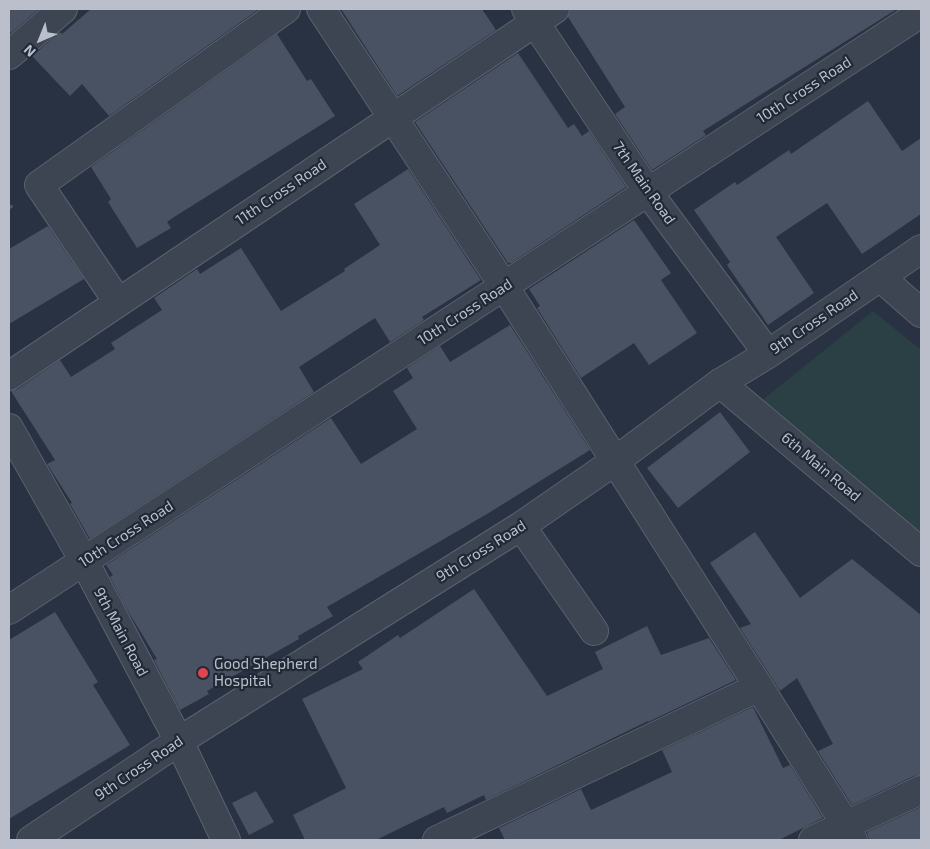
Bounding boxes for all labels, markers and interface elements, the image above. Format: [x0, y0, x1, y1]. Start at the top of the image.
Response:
north arrow [15, 15, 65, 65]
text: N [20, 42, 39, 61]
street label: 10th Cross Road [753, 53, 855, 127]
street label: 7th Main Road [609, 138, 679, 228]
street label: 11th Cross Road [232, 155, 330, 229]
street label: 10th Cross Road [414, 275, 516, 349]
street label: 9th Cross Road [767, 286, 861, 358]
street label: 6th Main Road [778, 429, 864, 505]
street label: 10th Cross Road [75, 497, 177, 571]
street label: 9th Cross Road [433, 516, 529, 586]
street label: 9th Main Road [90, 584, 152, 680]
place label: Good Shepherd Hospital [214, 655, 318, 690]
marker: Good Shepherd Hospital [196, 666, 210, 680]
street label: 9th Cross Road [92, 732, 186, 804]

